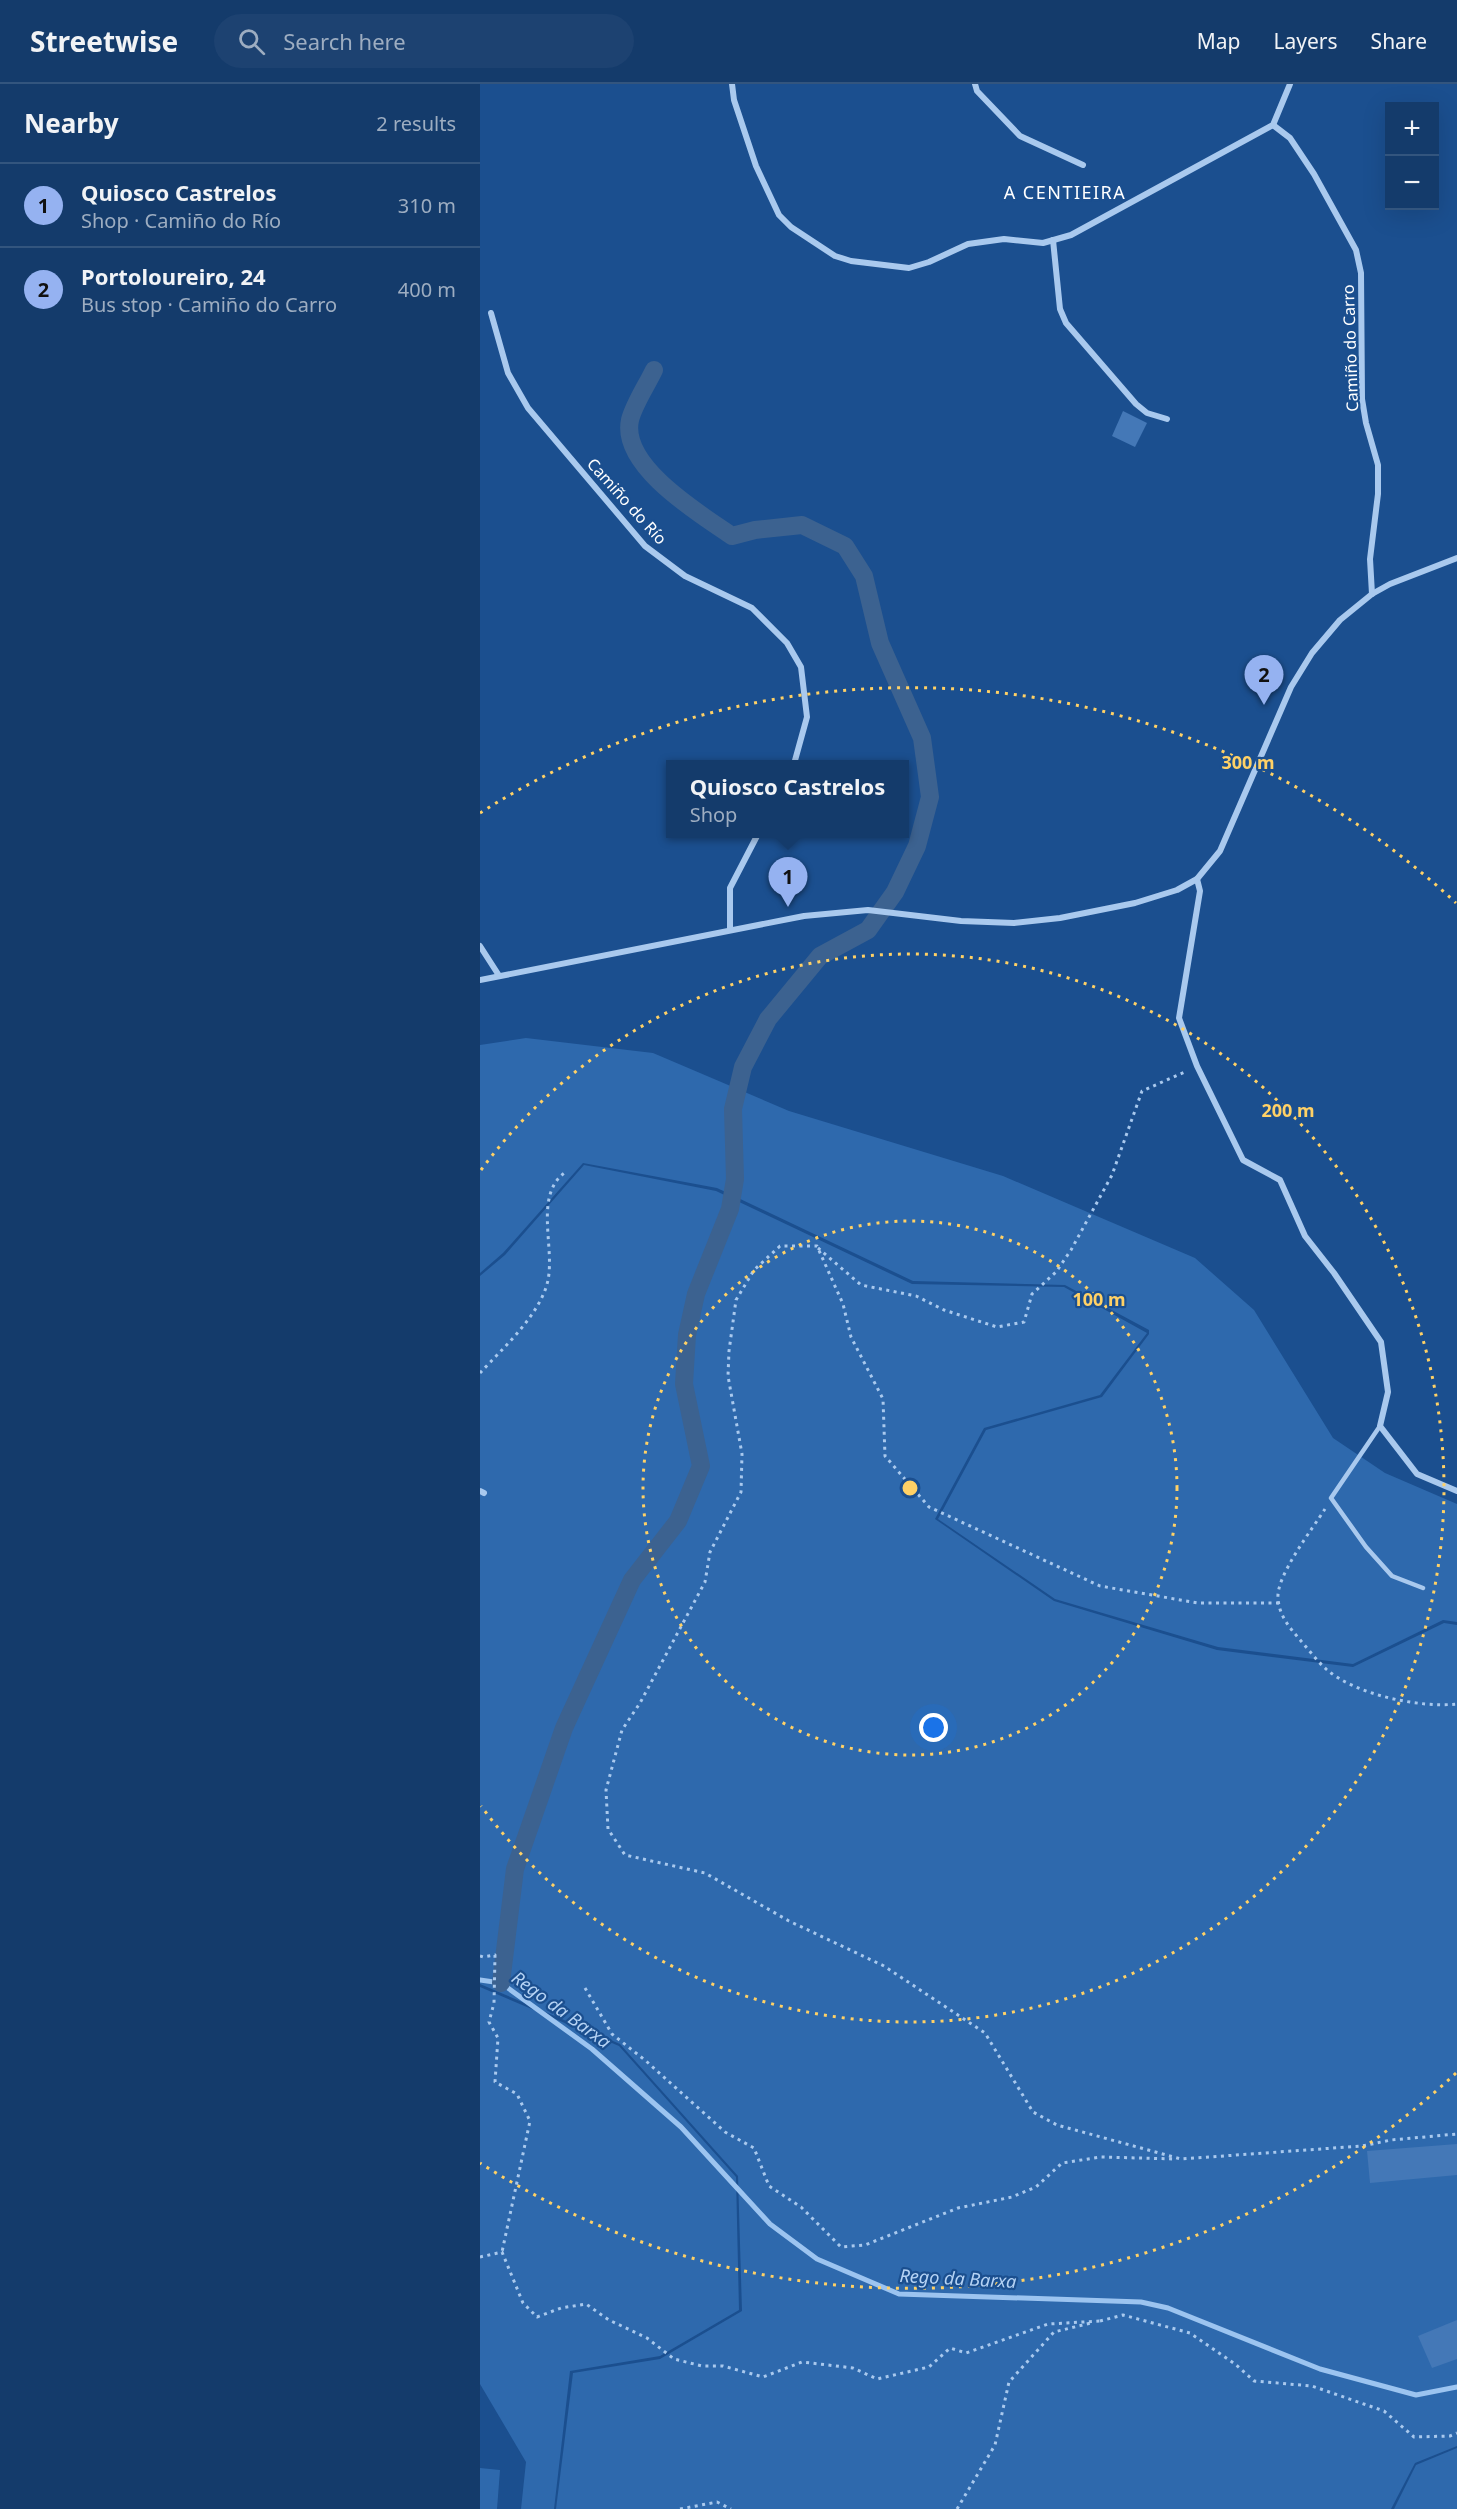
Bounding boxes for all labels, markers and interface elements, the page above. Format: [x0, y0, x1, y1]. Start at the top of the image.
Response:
search box [214, 14, 634, 68]
text: Streetwise [30, 22, 178, 60]
icon: search [235, 25, 268, 58]
text: Search here [283, 26, 406, 56]
text: Map [1197, 27, 1241, 55]
text: Layers [1274, 27, 1338, 55]
text: Share [1371, 27, 1427, 55]
map controls [1385, 102, 1439, 210]
button: + [1385, 102, 1439, 156]
text: Nearby [24, 105, 119, 141]
text: 2 results [376, 110, 456, 137]
button: − [1385, 156, 1439, 210]
text: Quiosco Castrelos [81, 177, 277, 207]
district label: A CENTIEIRA [1004, 180, 1126, 204]
text: 1 [38, 192, 49, 219]
text: 310 m [398, 192, 456, 219]
text: Shop · Camiño do Río [81, 207, 281, 234]
text: Portoloureiro, 24 [81, 261, 266, 291]
text: 2 [38, 276, 49, 303]
text: 400 m [398, 276, 456, 303]
street label: Camiño do Carro [1337, 284, 1363, 412]
text: Bus stop · Camiño do Carro [81, 291, 337, 318]
street label: Camiño do Río [582, 453, 672, 549]
pin: 2 [1244, 656, 1284, 705]
text: 300 m [1221, 750, 1275, 774]
popup [666, 760, 909, 838]
text: Quiosco Castrelos [690, 771, 885, 801]
text: Shop [690, 801, 737, 828]
pin: 1 [768, 858, 808, 907]
text: 200 m [1261, 1098, 1315, 1122]
text: 100 m [1072, 1287, 1126, 1311]
centre of rings [900, 1478, 920, 1498]
your location [919, 1713, 948, 1742]
water label: Rego da Barxa [507, 1965, 616, 2053]
water label: Rego da Barxa [899, 2263, 1017, 2293]

